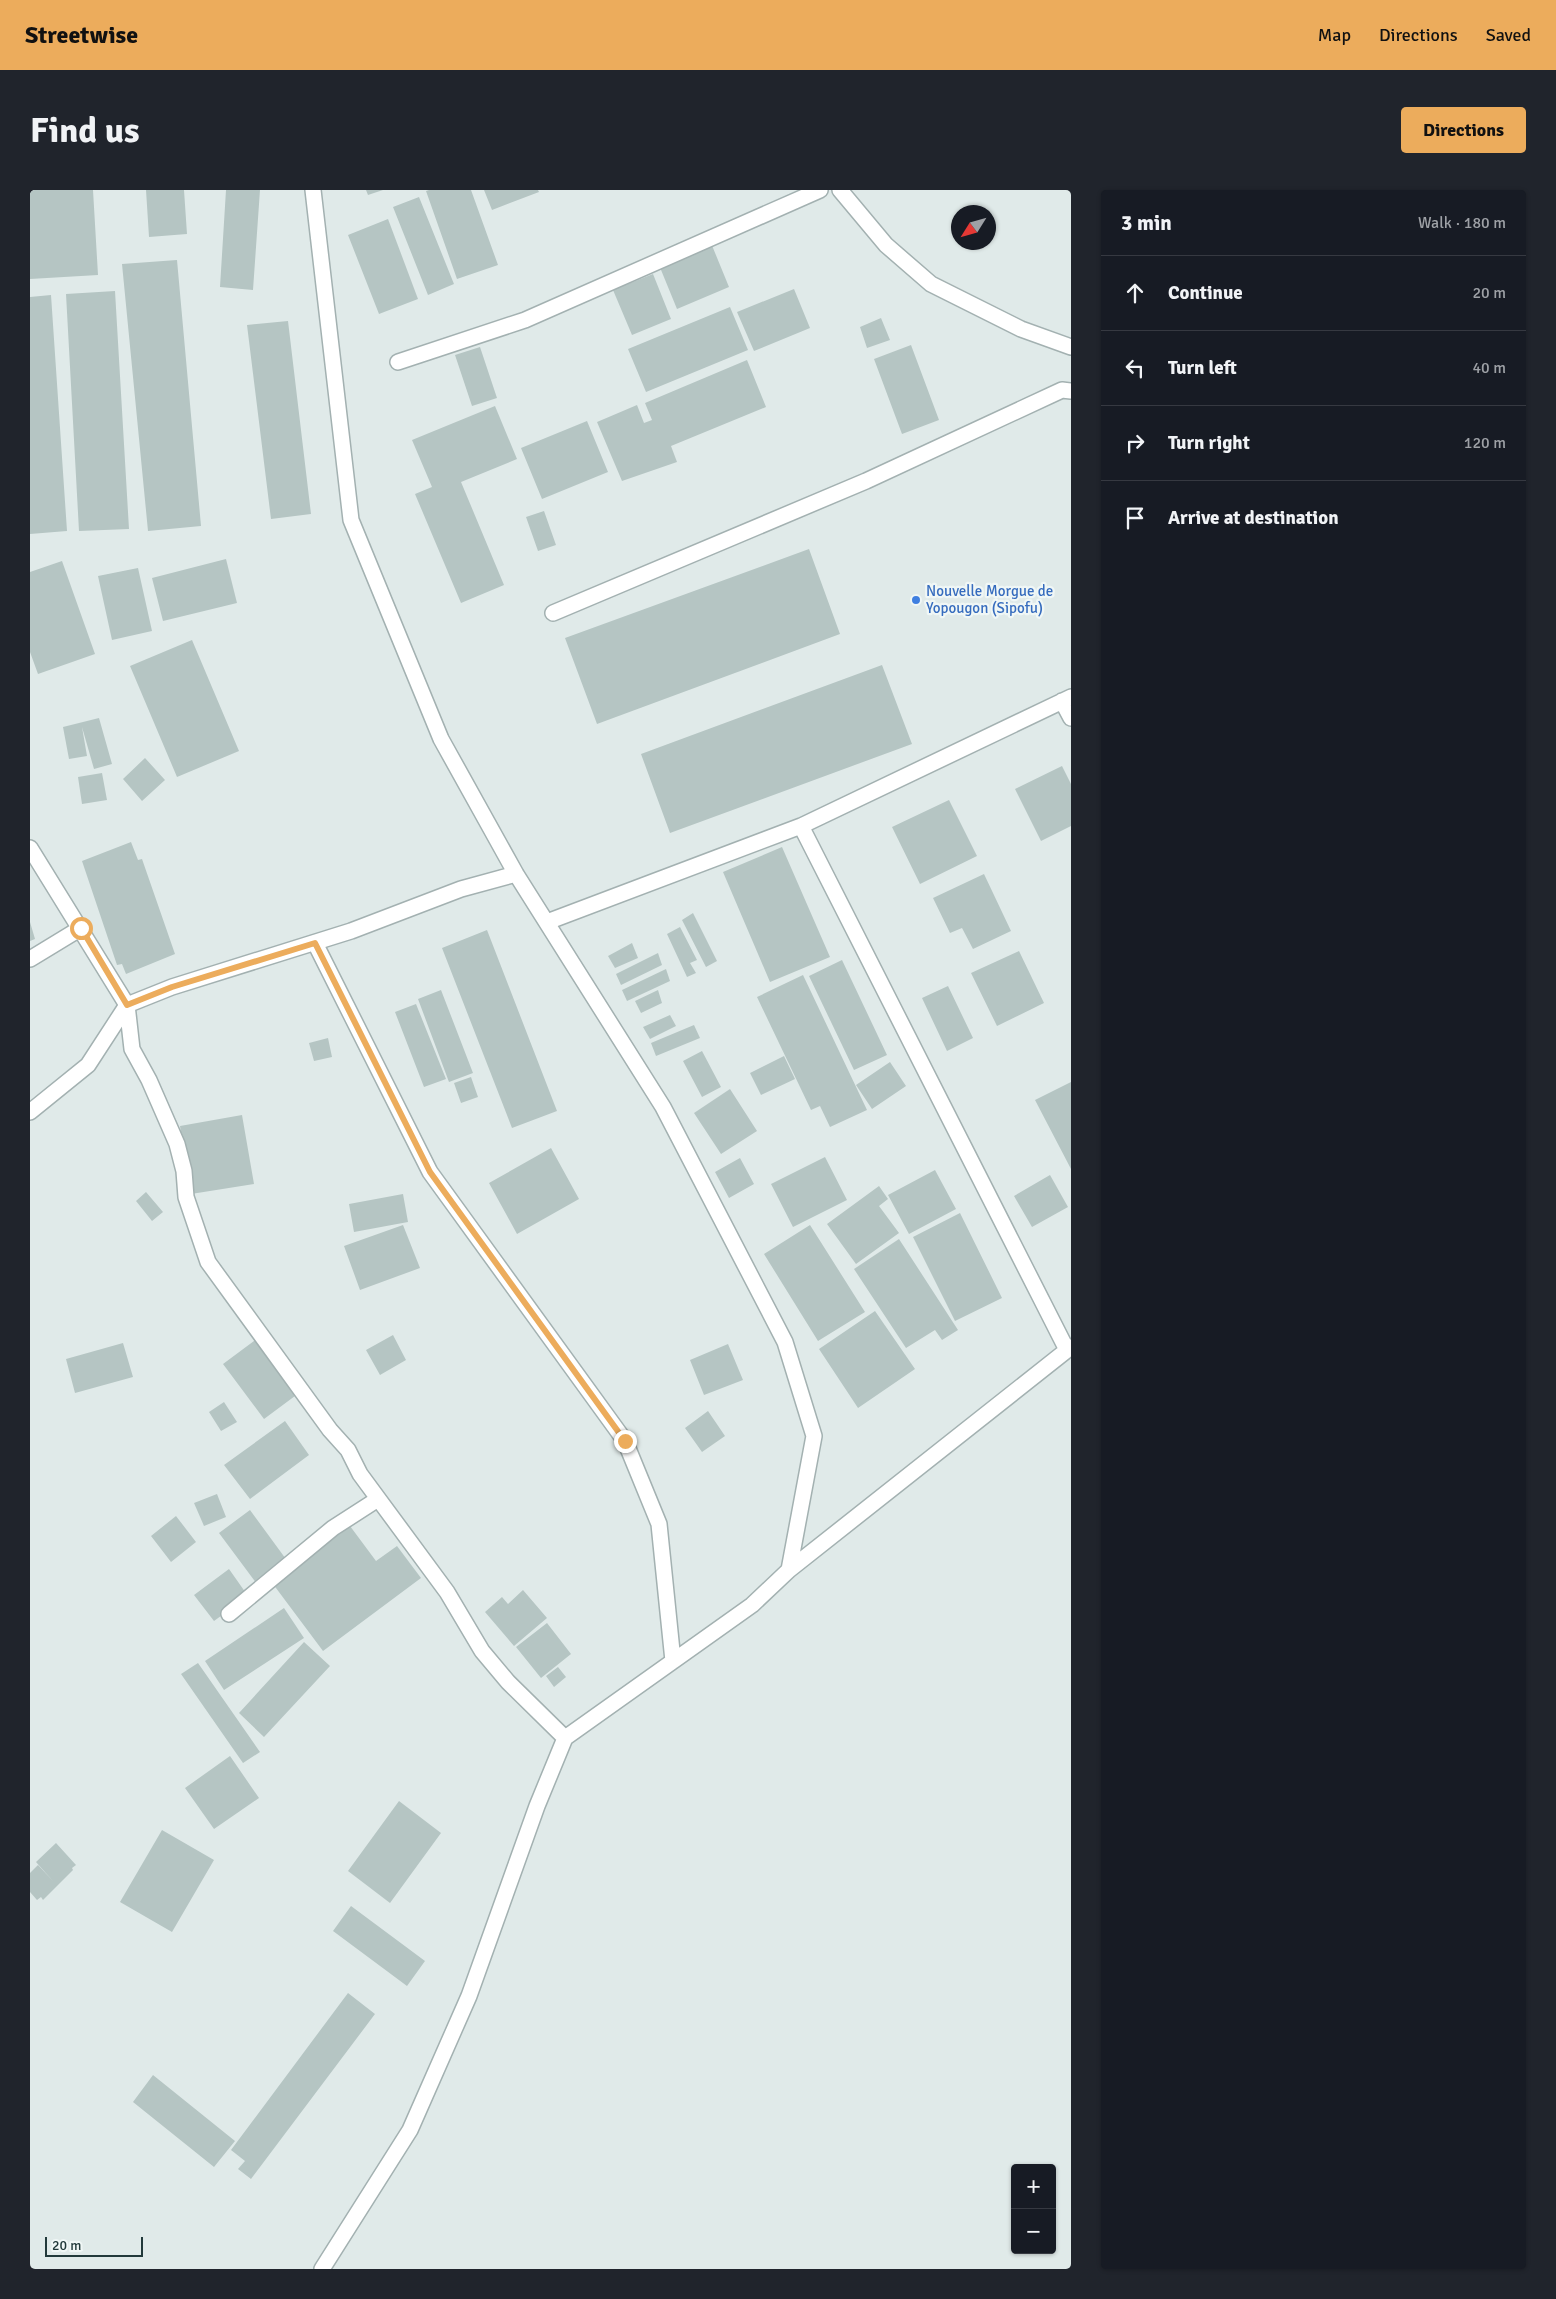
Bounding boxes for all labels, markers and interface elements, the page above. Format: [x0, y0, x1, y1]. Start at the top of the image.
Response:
text: Streetwise [25, 20, 138, 50]
text: Map [1318, 24, 1351, 46]
text: Directions [1379, 24, 1458, 46]
text: Saved [1486, 24, 1531, 46]
button: Directions [1401, 107, 1526, 153]
text: Find us [30, 109, 140, 152]
north arrow [951, 205, 996, 250]
text: 3 min [1121, 210, 1172, 236]
text: Walk · 180 m [1418, 213, 1506, 233]
icon: ahead [1121, 279, 1149, 307]
text: Continue [1168, 281, 1243, 305]
text: 20 m [1472, 283, 1506, 303]
icon: left [1121, 354, 1149, 382]
text: Turn left [1168, 356, 1237, 380]
text: 40 m [1472, 358, 1506, 378]
icon: right [1121, 429, 1149, 457]
text: Turn right [1168, 431, 1250, 455]
text: 120 m [1464, 433, 1506, 453]
icon: arrive [1121, 504, 1149, 532]
text: Arrive at destination [1168, 506, 1339, 530]
place label: Nouvelle Morgue de Yopougon (Sipofu) [926, 582, 1053, 617]
marker: Nouvelle Morgue de Yopougon (Sipofu) [910, 594, 922, 606]
route start [70, 917, 93, 940]
route end [614, 1430, 637, 1453]
map controls [1011, 2164, 1056, 2254]
button: + [1011, 2164, 1056, 2209]
button: − [1011, 2209, 1056, 2254]
scale bar [45, 2234, 142, 2257]
text: 20 m [52, 2237, 81, 2254]

